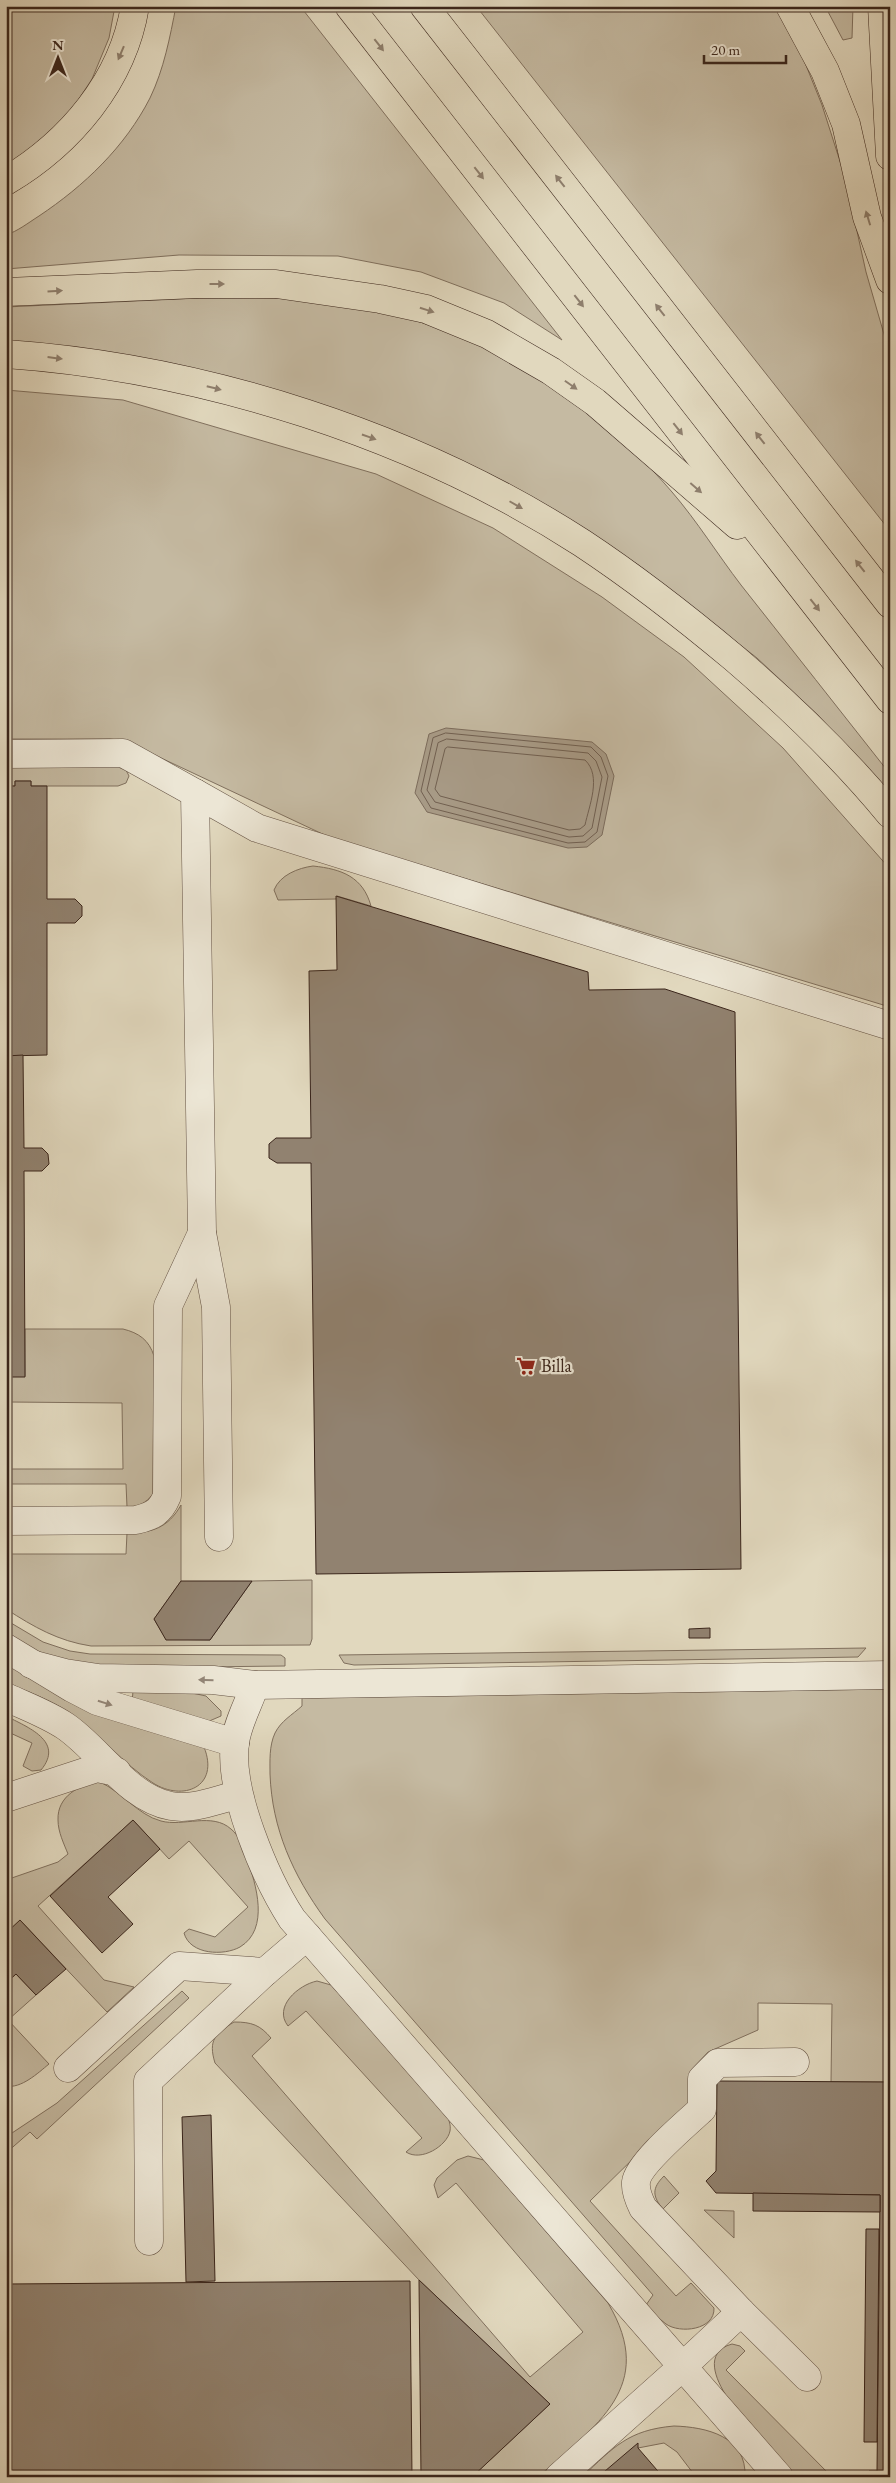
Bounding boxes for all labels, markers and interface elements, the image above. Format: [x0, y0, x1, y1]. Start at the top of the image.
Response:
north arrow [32, 32, 82, 82]
scale bar [704, 32, 786, 64]
text: N [52, 36, 64, 54]
one-way arrow [373, 38, 384, 51]
text: 20 m [711, 40, 740, 59]
one-way arrow [116, 46, 124, 60]
one-way arrow [474, 166, 484, 180]
one-way arrow [555, 175, 566, 188]
one-way arrow [863, 210, 871, 225]
one-way arrow [210, 280, 226, 288]
one-way arrow [47, 286, 63, 294]
one-way arrow [573, 294, 584, 307]
one-way arrow [655, 303, 665, 317]
one-way arrow [420, 306, 435, 314]
one-way arrow [47, 354, 63, 362]
one-way arrow [564, 380, 577, 390]
one-way arrow [207, 384, 222, 392]
one-way arrow [673, 422, 684, 435]
one-way arrow [755, 431, 765, 445]
one-way arrow [362, 433, 377, 441]
one-way arrow [689, 483, 702, 494]
one-way arrow [509, 501, 524, 509]
one-way arrow [854, 560, 865, 573]
one-way arrow [810, 598, 821, 611]
place label: Billa [541, 1354, 573, 1377]
supermarket icon: Billa [515, 1355, 537, 1377]
one-way arrow [198, 1675, 214, 1683]
one-way arrow [98, 1700, 113, 1708]

